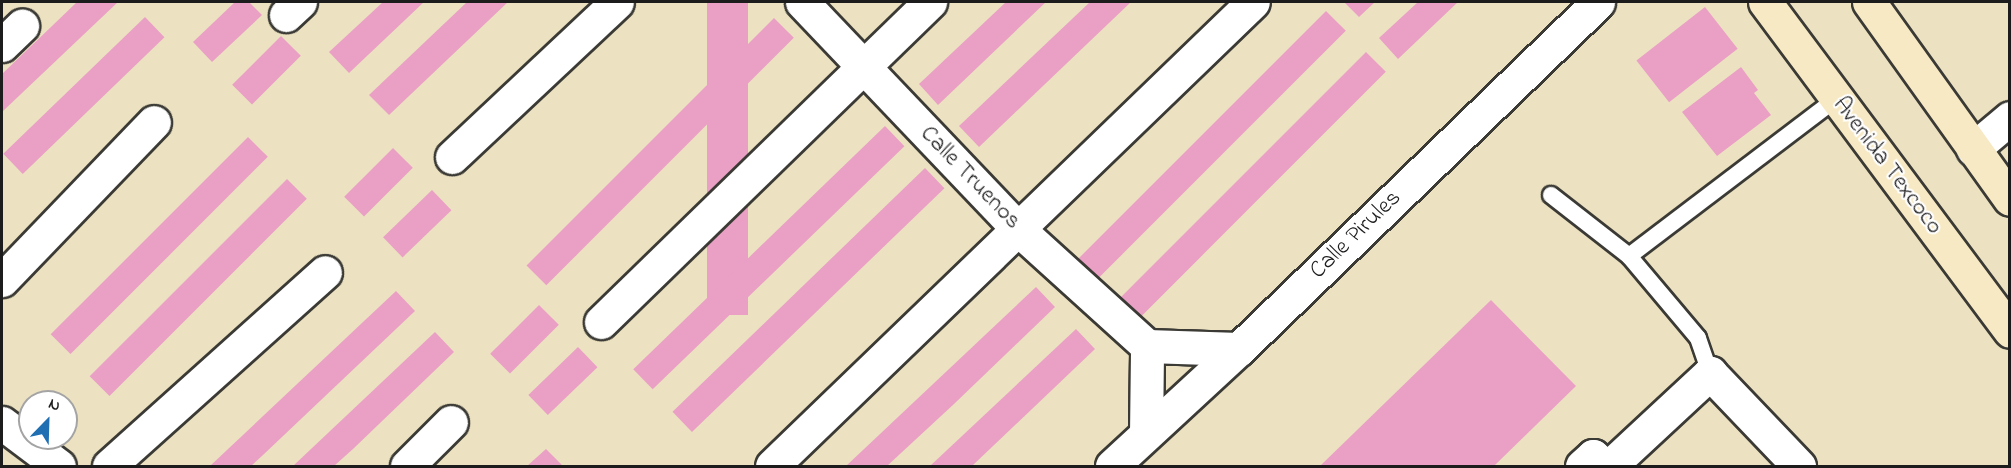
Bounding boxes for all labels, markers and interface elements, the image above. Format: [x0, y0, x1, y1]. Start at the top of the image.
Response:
street label: Avenida Texcoco [1826, 91, 1948, 241]
street label: Calle Truenos [913, 120, 1027, 236]
street label: Calle Pirules [1304, 184, 1408, 286]
north arrow [18, 390, 78, 450]
text: N [45, 392, 64, 418]

